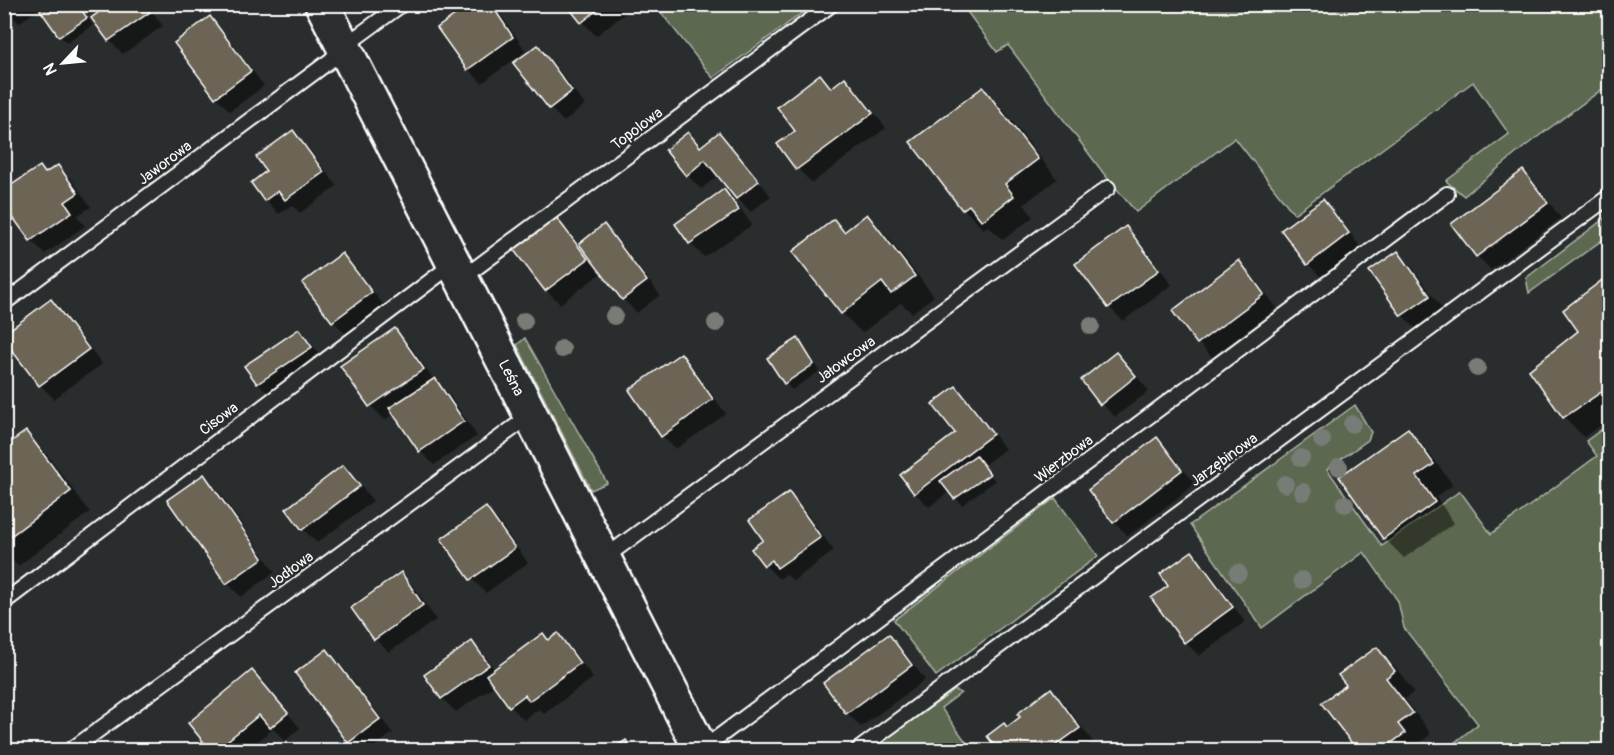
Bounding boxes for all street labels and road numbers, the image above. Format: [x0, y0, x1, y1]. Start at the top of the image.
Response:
street label: Topolowa [607, 103, 667, 155]
street label: Jaworowa [134, 137, 196, 189]
street label: Jałowcowa [813, 332, 879, 388]
street label: Leśna [494, 357, 528, 399]
street label: Cisowa [196, 398, 242, 440]
street label: Jarzębinowa [1186, 429, 1262, 491]
street label: Wierzbowa [1031, 431, 1097, 487]
street label: Jodłowa [265, 547, 317, 593]

